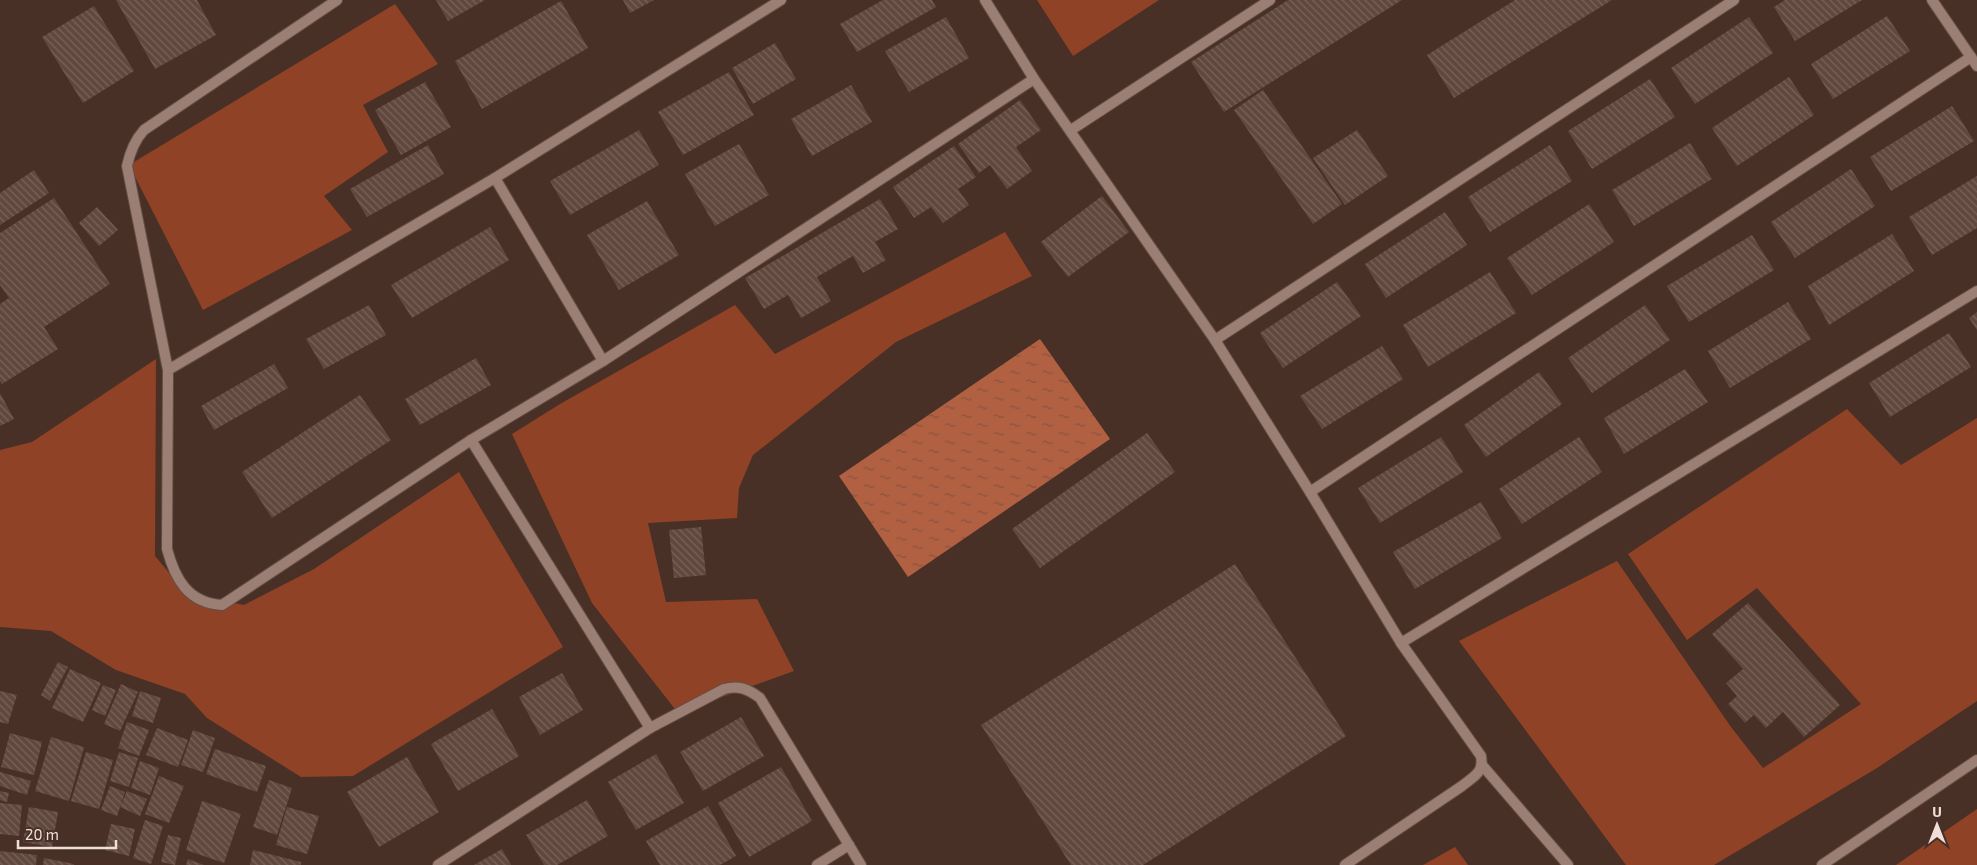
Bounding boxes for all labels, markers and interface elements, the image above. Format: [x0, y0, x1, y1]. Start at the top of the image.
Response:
north arrow [1912, 800, 1962, 850]
text: U [1932, 803, 1942, 820]
scale bar [18, 818, 115, 850]
text: 20 m [25, 825, 59, 843]

